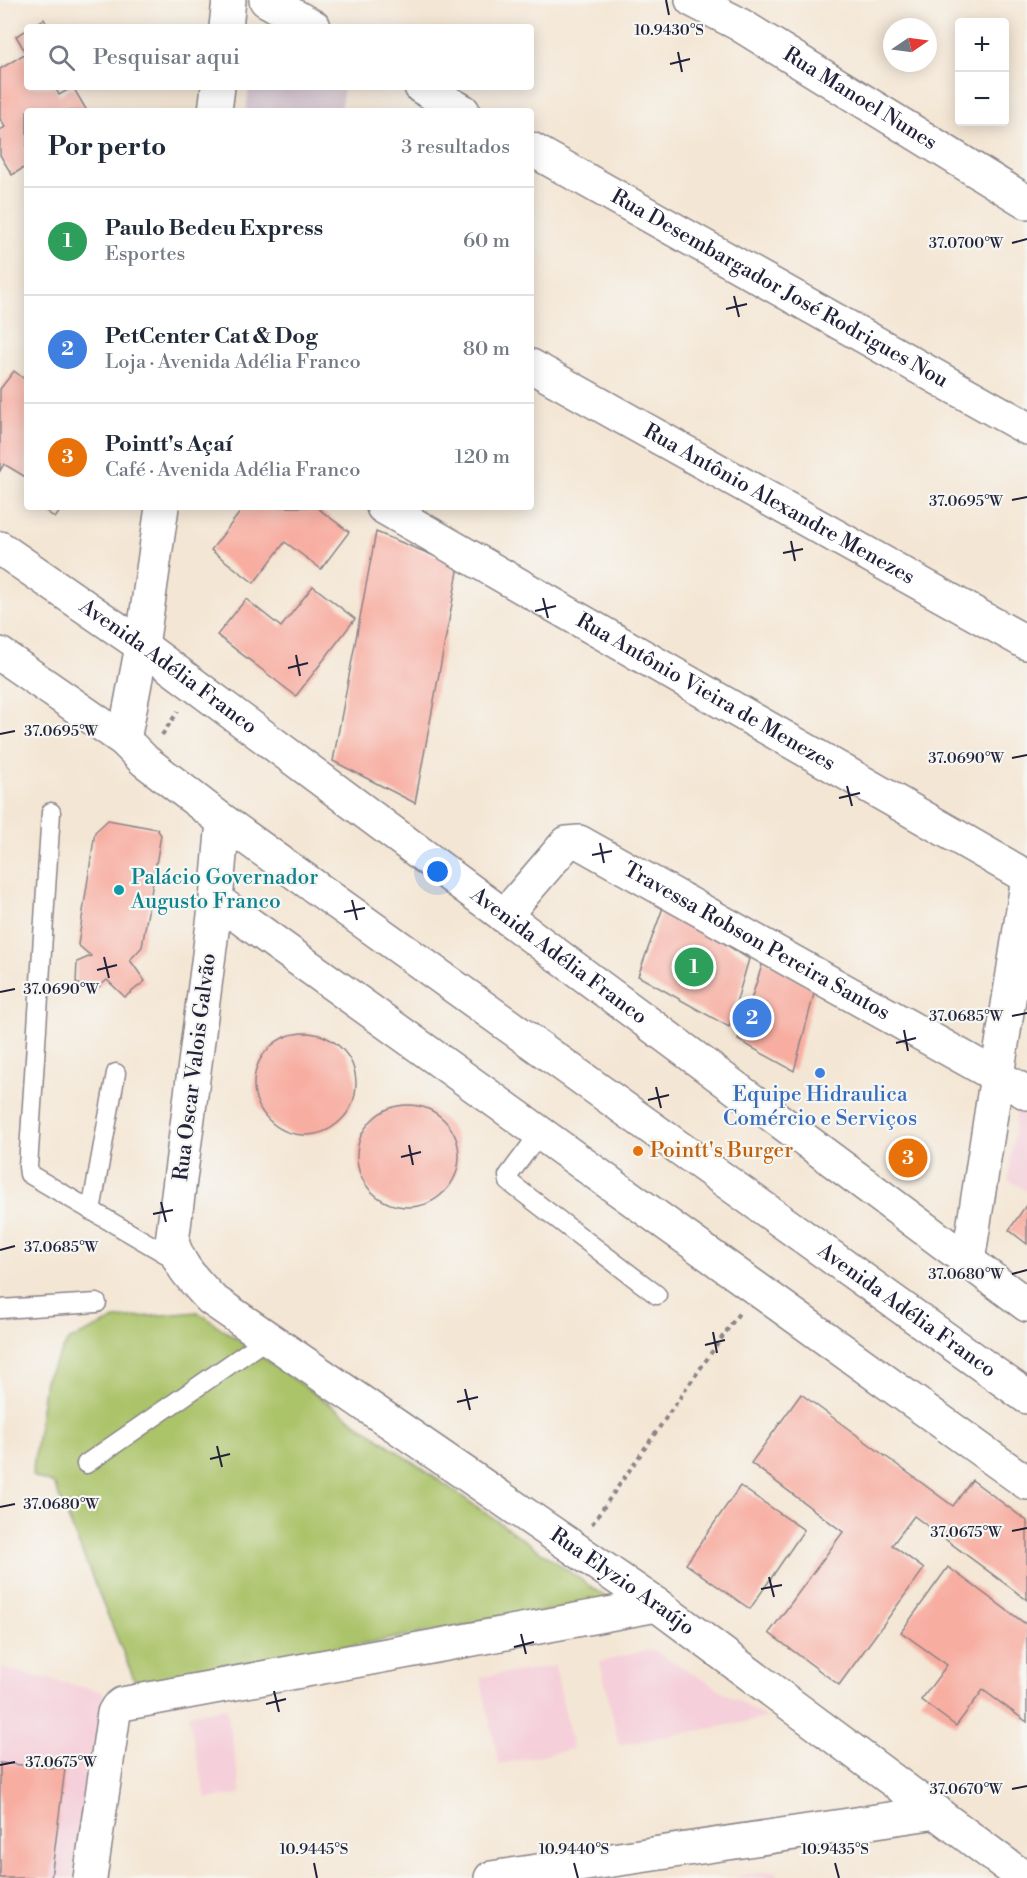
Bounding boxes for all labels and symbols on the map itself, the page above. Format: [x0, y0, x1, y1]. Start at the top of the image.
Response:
north arrow [883, 18, 937, 72]
text: 10.9430°S [634, 21, 704, 40]
street label: Rua Manoel Nunes [778, 42, 942, 156]
street label: Rua Desembargador José Rodrigues Nou [606, 184, 952, 394]
text: 37.0700°W [929, 234, 1004, 253]
street label: Rua Antônio Alexandre Menezes [639, 418, 919, 591]
text: 37.0695°W [929, 492, 1003, 511]
street label: Avenida Adélia Franco [74, 593, 262, 740]
street label: Rua Antônio Vieira de Menezes [571, 608, 840, 777]
text: 37.0695°W [24, 722, 98, 741]
text: 37.0690°W [928, 749, 1004, 768]
your location [423, 857, 452, 886]
street label: Travessa Robson Pereira Santos [619, 857, 894, 1026]
place label: Palácio Governador Augusto Franco [130, 865, 318, 915]
street label: Avenida Adélia Franco [464, 881, 652, 1030]
marker: Palácio Governador Augusto Franco [112, 883, 126, 897]
pin: 1 [674, 944, 714, 990]
street label: Rua Oscar Valois Galvão [168, 952, 222, 1182]
text: 37.0690°W [23, 980, 99, 999]
pin: 2 [732, 996, 771, 1040]
text: 37.0685°W [929, 1007, 1003, 1026]
marker: Equipe Hidraulica Comércio e Serviços [813, 1066, 827, 1080]
place label: Equipe Hidraulica Comércio e Serviços [723, 1082, 917, 1132]
pin: 3 [888, 1136, 928, 1180]
place label: Pointt's Burger [650, 1138, 793, 1164]
marker: Pointt's Burger [631, 1144, 645, 1158]
street label: Avenida Adélia Franco [812, 1237, 1001, 1383]
text: 37.0685°W [24, 1238, 98, 1257]
text: 37.0680°W [928, 1265, 1004, 1284]
text: 37.0680°W [23, 1495, 99, 1514]
street label: Rua Elyzio Araújo [545, 1522, 700, 1641]
text: 37.0675°W [930, 1523, 1002, 1542]
text: 37.0675°W [25, 1753, 97, 1772]
text: 37.0670°W [930, 1780, 1003, 1799]
text: 10.9445°S [280, 1840, 348, 1859]
text: 10.9440°S [539, 1840, 609, 1859]
text: 10.9435°S [801, 1840, 869, 1859]

